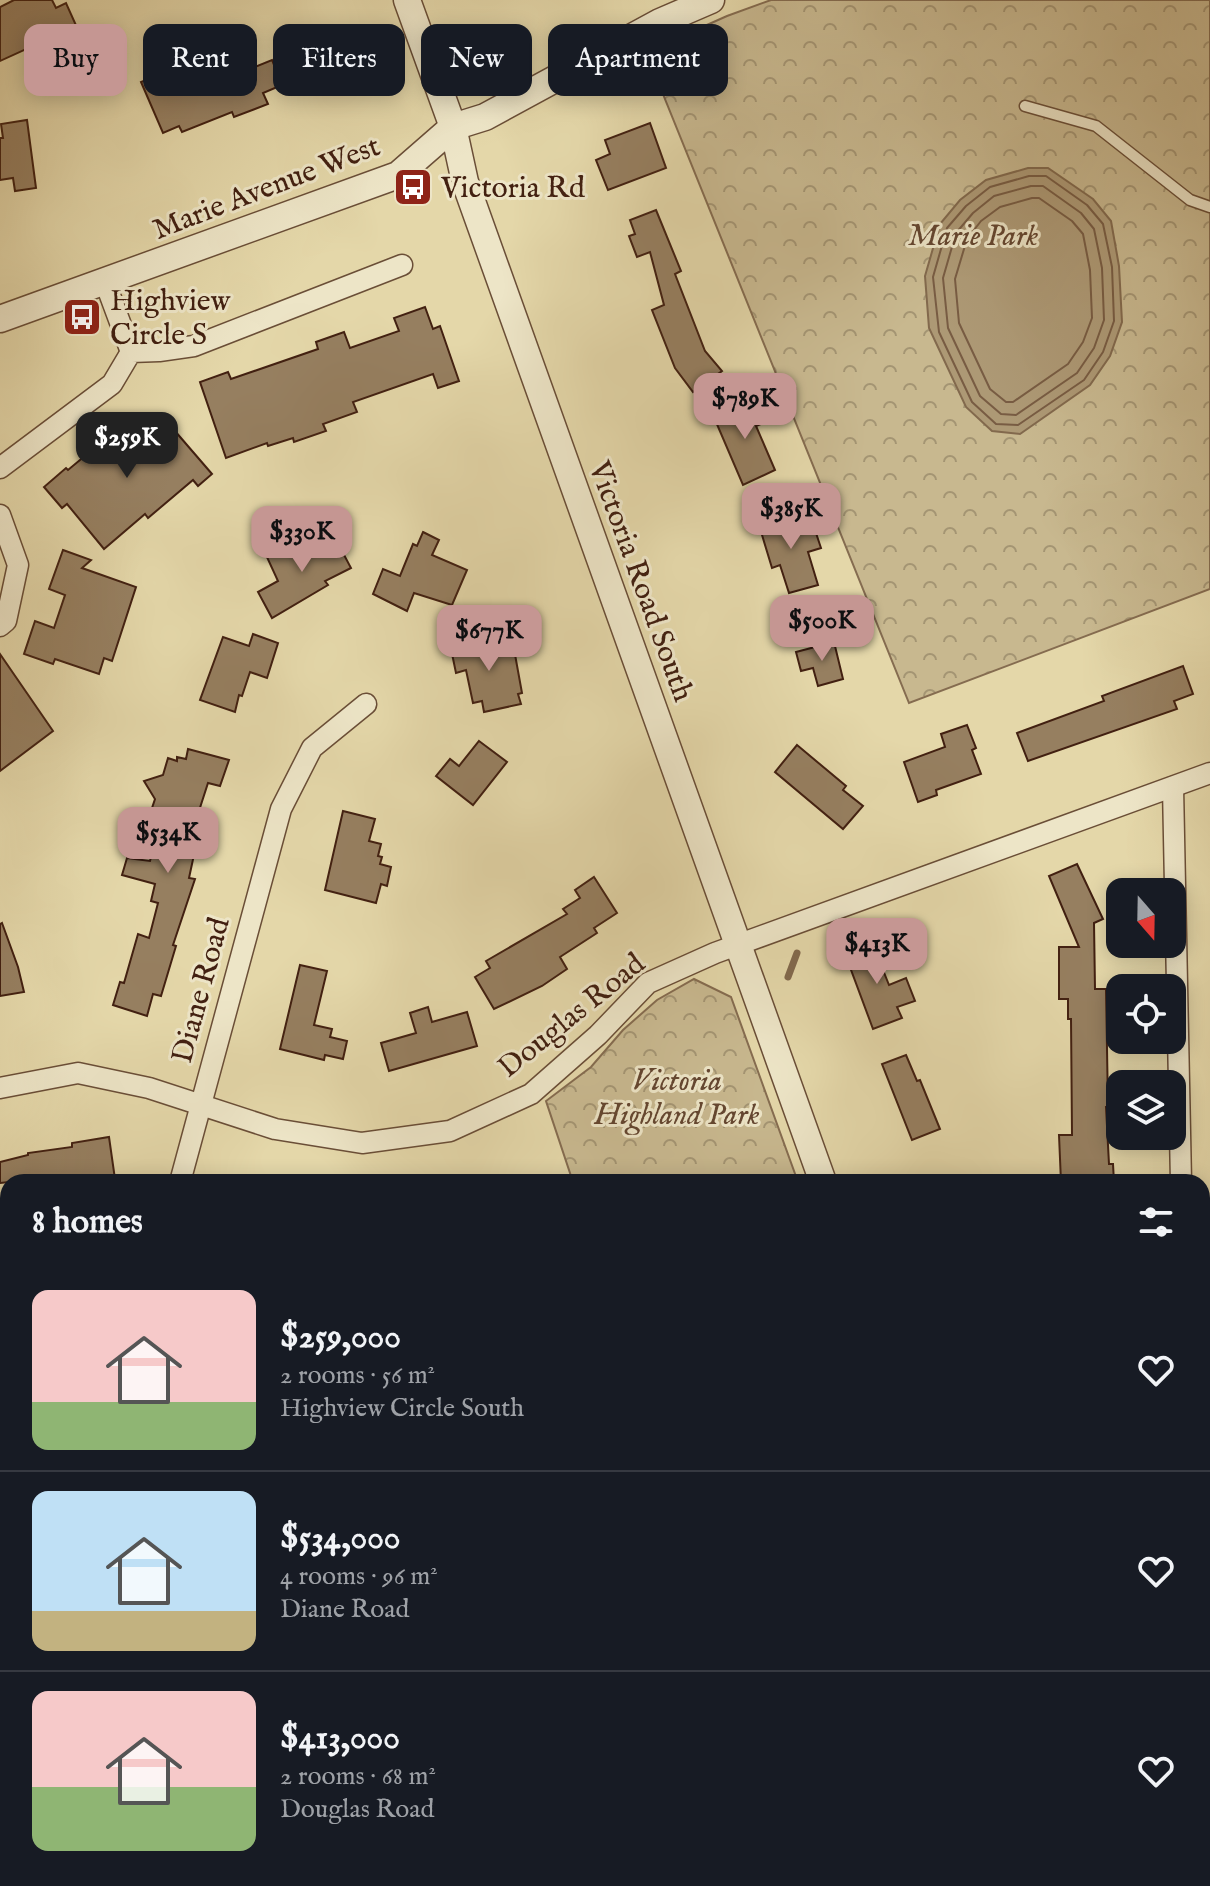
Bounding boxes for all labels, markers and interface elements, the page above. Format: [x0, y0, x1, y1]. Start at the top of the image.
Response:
chip: Buy [24, 24, 127, 96]
chip: Rent [143, 24, 257, 96]
chip: Filters [273, 24, 405, 96]
chip: New [421, 24, 532, 96]
chip: Apartment [548, 24, 728, 96]
street label: Marie Avenue West [148, 128, 386, 250]
bus stop icon: Victoria Rd [392, 166, 434, 208]
place label: Victoria Rd [440, 170, 586, 208]
park label: Marie Park [908, 218, 1038, 256]
place label: Highview Circle S [110, 283, 232, 355]
bus stop icon: Highview Circle S [61, 296, 103, 338]
pin: $789K [689, 373, 801, 441]
text: $789K [712, 382, 778, 415]
pin: $259K [71, 412, 183, 480]
text: $259K [94, 421, 160, 454]
street label: Victoria Road South [579, 455, 701, 707]
pin: $385K [735, 483, 847, 551]
text: $385K [760, 492, 822, 525]
pin: $330K [246, 506, 358, 574]
text: $330K [269, 515, 335, 548]
pin: $500K [766, 595, 878, 663]
text: $500K [788, 604, 856, 637]
pin: $677K [433, 605, 545, 673]
text: $677K [455, 614, 523, 647]
pin: $534K [112, 807, 224, 875]
text: $534K [135, 816, 201, 849]
north arrow [1106, 878, 1186, 958]
map controls [1106, 878, 1186, 1150]
street label: Diane Road [164, 913, 240, 1067]
pin: $413K [821, 918, 933, 986]
text: $413K [844, 927, 910, 960]
street label: Douglas Road [491, 945, 654, 1087]
button: locate [1106, 974, 1186, 1054]
park label: Victoria Highland Park [594, 1063, 759, 1135]
button: layers [1106, 1070, 1186, 1150]
icon: filters [1134, 1200, 1178, 1244]
text: 8 homes [32, 1201, 143, 1244]
text: $259,000 [280, 1316, 401, 1359]
icon: home [96, 1322, 192, 1418]
icon: heart [1134, 1348, 1178, 1392]
text: 2 rooms · 56 m² [280, 1359, 435, 1392]
text: Highview Circle South [280, 1392, 524, 1425]
text: $534,000 [280, 1517, 401, 1560]
icon: home [96, 1523, 192, 1619]
icon: heart [1134, 1549, 1178, 1593]
text: 4 rooms · 96 m² [280, 1560, 438, 1593]
text: Diane Road [280, 1593, 409, 1626]
text: $413,000 [280, 1717, 400, 1760]
icon: home [96, 1723, 192, 1819]
icon: heart [1134, 1749, 1178, 1793]
text: 2 rooms · 68 m² [280, 1760, 436, 1793]
text: Douglas Road [280, 1793, 434, 1826]

